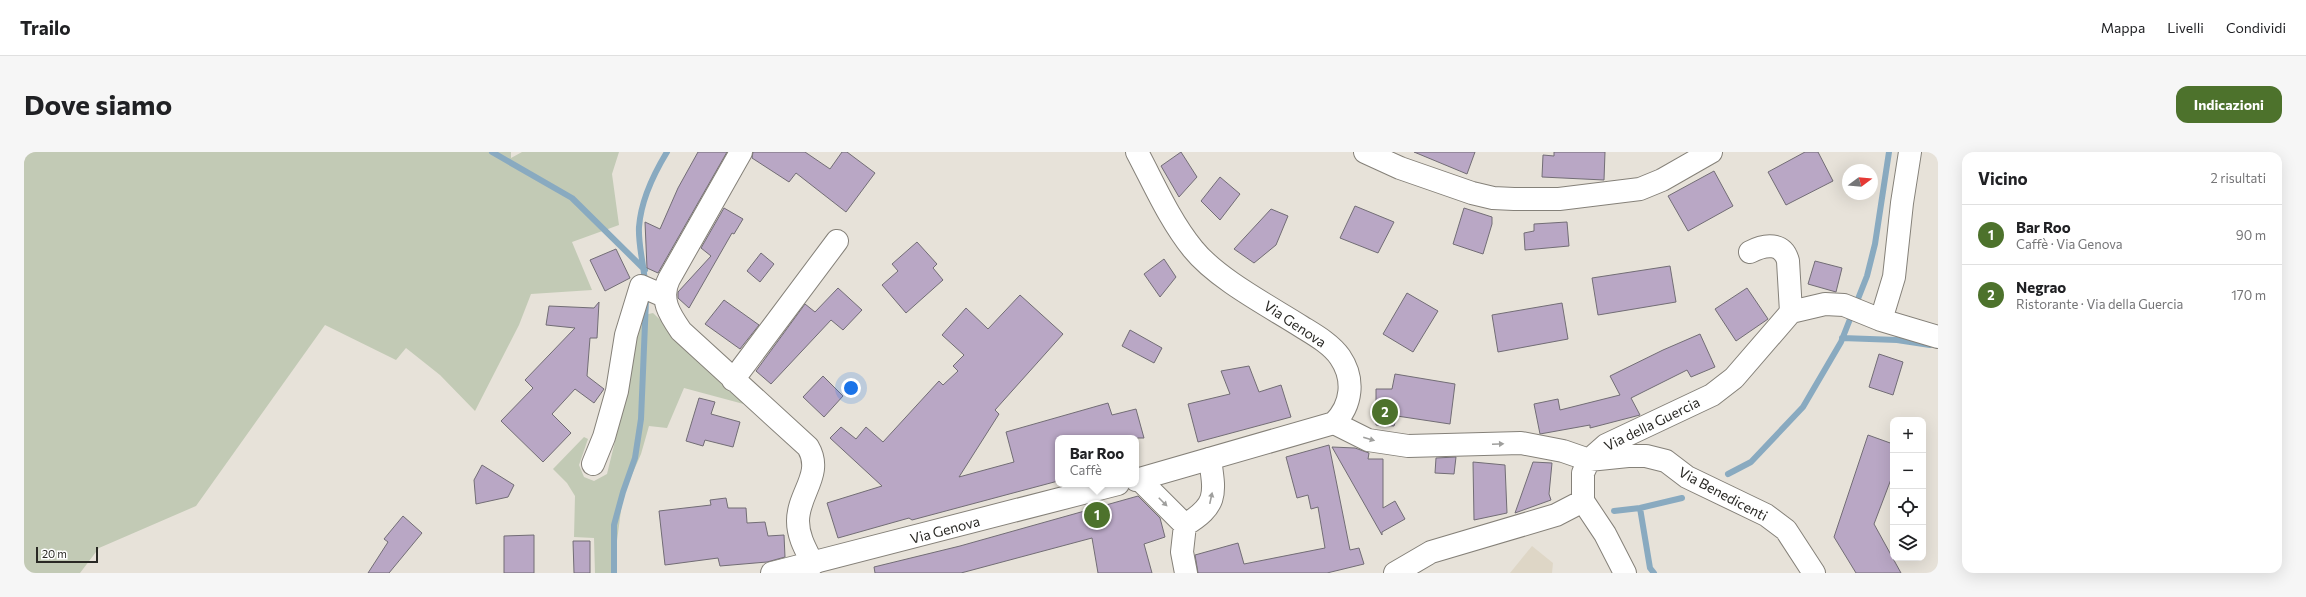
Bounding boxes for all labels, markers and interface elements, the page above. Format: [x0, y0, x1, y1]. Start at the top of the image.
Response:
text: Trailo [20, 16, 71, 39]
text: Mappa [2101, 19, 2145, 36]
text: Livelli [2167, 19, 2204, 36]
text: Condividi [2226, 19, 2286, 36]
button: Indicazioni [2176, 86, 2282, 123]
text: Dove siamo [24, 87, 172, 121]
north arrow [1842, 164, 1878, 200]
text: Vicino [1978, 168, 2028, 189]
text: 2 risultati [2210, 170, 2266, 186]
text: Bar Roo [2016, 218, 2071, 236]
text: 1 [1988, 227, 1994, 243]
text: 90 m [2236, 227, 2266, 243]
text: Caffè · Via Genova [2016, 236, 2123, 252]
text: Negrao [2016, 278, 2066, 296]
text: 2 [1987, 287, 1995, 303]
text: 170 m [2231, 287, 2266, 303]
text: Ristorante · Via della Guercia [2016, 296, 2183, 312]
street label: Via Genova [1261, 297, 1330, 351]
your location [841, 378, 861, 398]
street label: Via della Guercia [1601, 393, 1702, 454]
pin: 2 [1372, 397, 1398, 427]
map controls [1890, 417, 1926, 561]
button: + [1890, 417, 1926, 453]
popup [1055, 435, 1139, 487]
one-way arrow [1364, 436, 1376, 442]
one-way arrow [1492, 440, 1504, 447]
text: Bar Roo [1070, 444, 1124, 462]
button: − [1890, 453, 1926, 489]
text: Caffè [1070, 462, 1102, 478]
street label: Via Benedicenti [1676, 463, 1771, 524]
button: locate [1890, 489, 1926, 525]
one-way arrow [1208, 492, 1214, 504]
one-way arrow [1158, 497, 1168, 506]
pin: 1 [1084, 500, 1110, 530]
street label: Via Genova [908, 512, 982, 547]
button: layers [1890, 525, 1926, 561]
scale bar [36, 545, 98, 564]
text: 20 m [42, 547, 67, 560]

